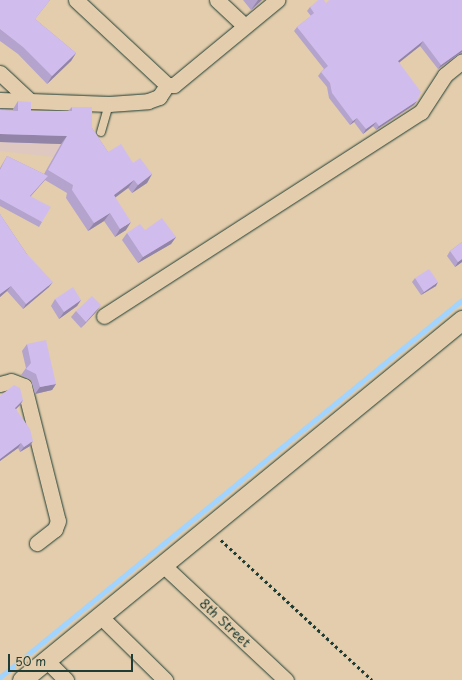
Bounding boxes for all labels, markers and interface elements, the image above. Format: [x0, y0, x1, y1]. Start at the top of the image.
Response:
street label: 8th Street [196, 595, 254, 651]
scale bar [10, 646, 135, 672]
text: 50 m [15, 652, 46, 670]

